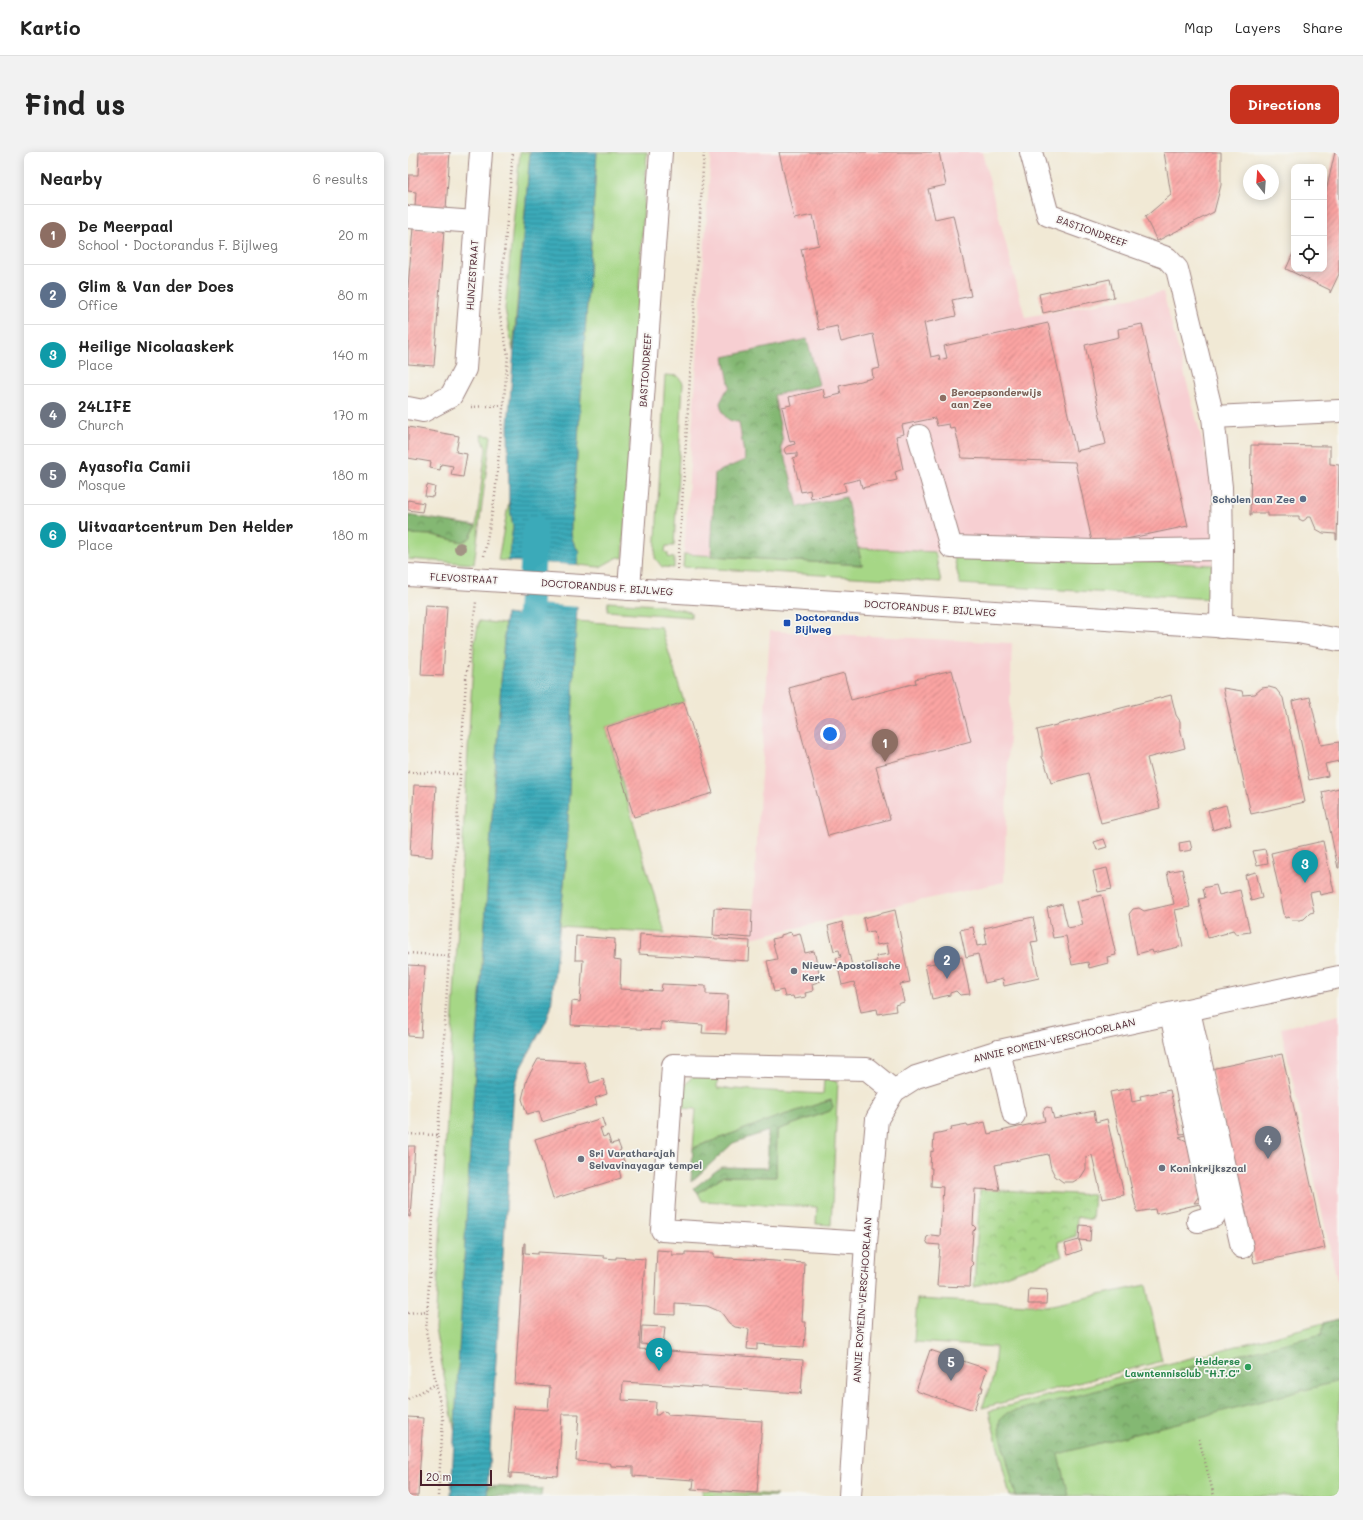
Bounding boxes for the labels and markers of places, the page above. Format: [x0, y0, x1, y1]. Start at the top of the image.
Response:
place label: Beroepsonderwijs aan Zee [951, 385, 1041, 411]
marker: Beroepsonderwijs aan Zee [938, 393, 948, 403]
place label: Scholen aan Zee [1212, 492, 1295, 506]
marker: Scholen aan Zee [1298, 494, 1308, 504]
place label: Doctorandus Bijlweg [795, 610, 859, 636]
marker: Doctorandus Bijlweg [782, 618, 792, 628]
pin: 1 [872, 729, 898, 762]
pin: 3 [1292, 850, 1318, 883]
pin: 2 [934, 946, 960, 979]
place label: Nieuw-Apostolische Kerk [802, 958, 900, 984]
marker: Nieuw-Apostolische Kerk [789, 966, 799, 976]
pin: 4 [1255, 1126, 1281, 1159]
place label: Sri Varatharajah Selvavinayagar tempel [589, 1146, 702, 1172]
marker: Sri Varatharajah Selvavinayagar tempel [576, 1154, 586, 1164]
place label: Koninkrijkszaal [1170, 1161, 1247, 1175]
marker: Koninkrijkszaal [1157, 1163, 1167, 1173]
pin: 6 [646, 1338, 672, 1371]
pin: 5 [938, 1348, 964, 1381]
place label: Helderse Lawntennisclub "H.T.C" [1125, 1354, 1240, 1380]
marker: Helderse Lawntennisclub "H.T.C" [1243, 1362, 1253, 1372]

